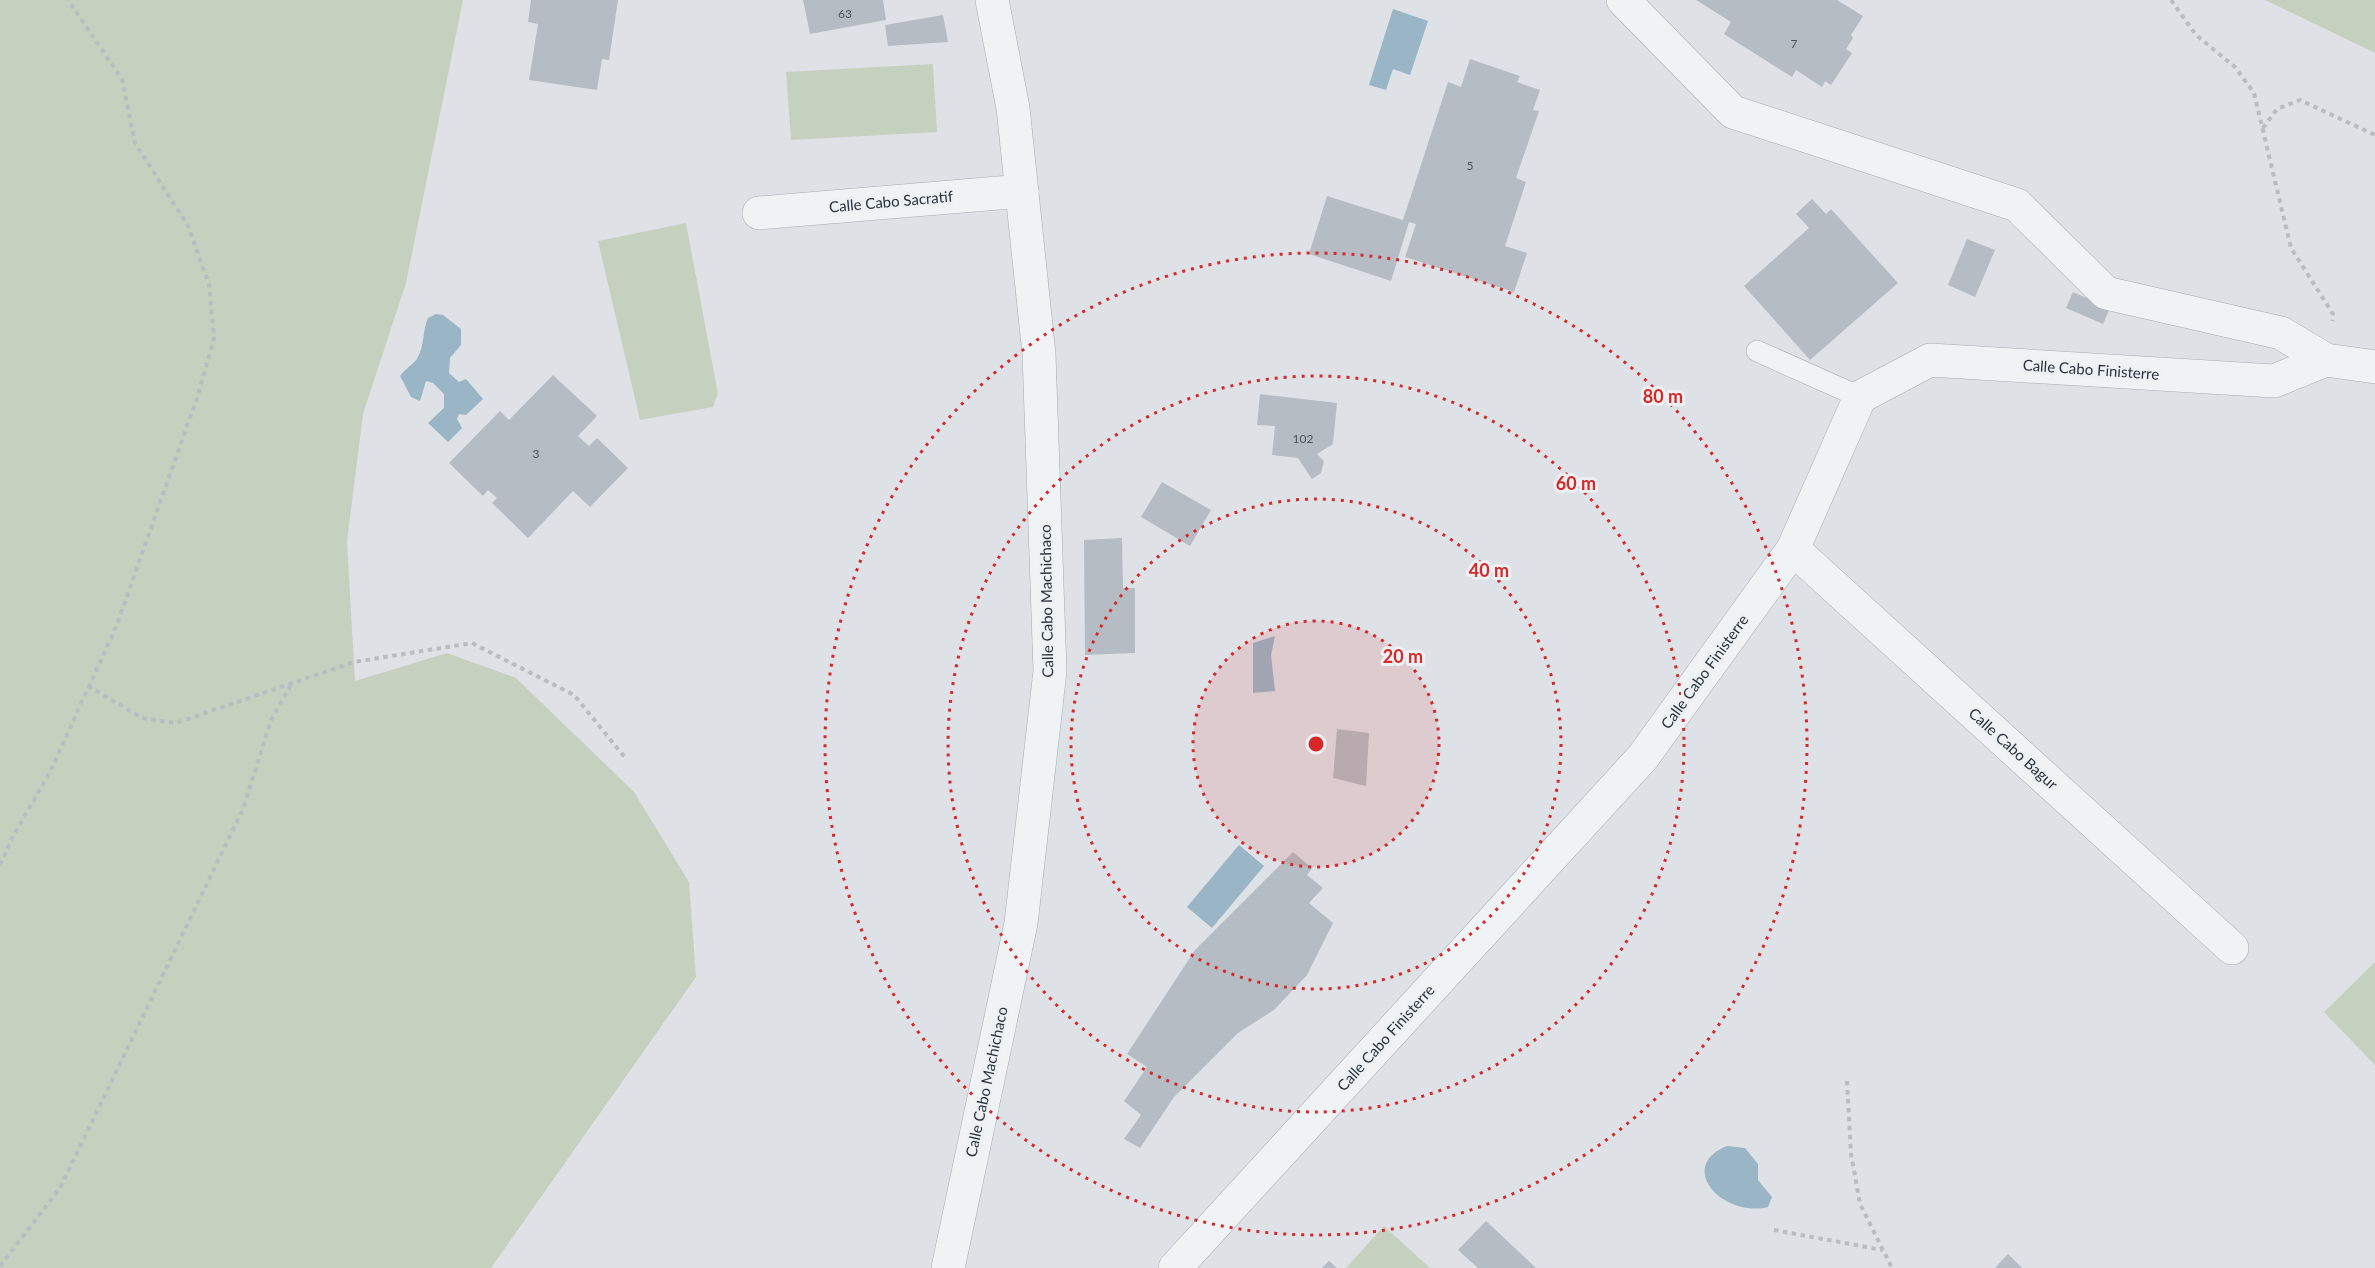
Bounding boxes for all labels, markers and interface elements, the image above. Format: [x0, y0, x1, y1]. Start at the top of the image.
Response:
house number: 63 [838, 6, 852, 21]
house number: 7 [1791, 36, 1798, 51]
house number: 5 [1467, 158, 1474, 173]
street label: Calle Cabo Sacratif [828, 187, 954, 215]
street label: Calle Cabo Finisterre [2022, 355, 2160, 383]
text: 80 m [1643, 385, 1683, 407]
house number: 102 [1293, 431, 1313, 446]
house number: 3 [533, 446, 540, 461]
text: 60 m [1556, 472, 1596, 494]
street label: Calle Cabo Machichaco [1036, 524, 1056, 678]
text: 40 m [1469, 559, 1509, 581]
street label: Calle Cabo Finisterre [1657, 611, 1752, 732]
text: 20 m [1383, 645, 1423, 667]
street label: Calle Cabo Bagur [1966, 704, 2062, 793]
centre of rings [1306, 734, 1326, 754]
street label: Calle Cabo Finisterre [1333, 980, 1438, 1094]
street label: Calle Cabo Machichaco [961, 1005, 1011, 1159]

